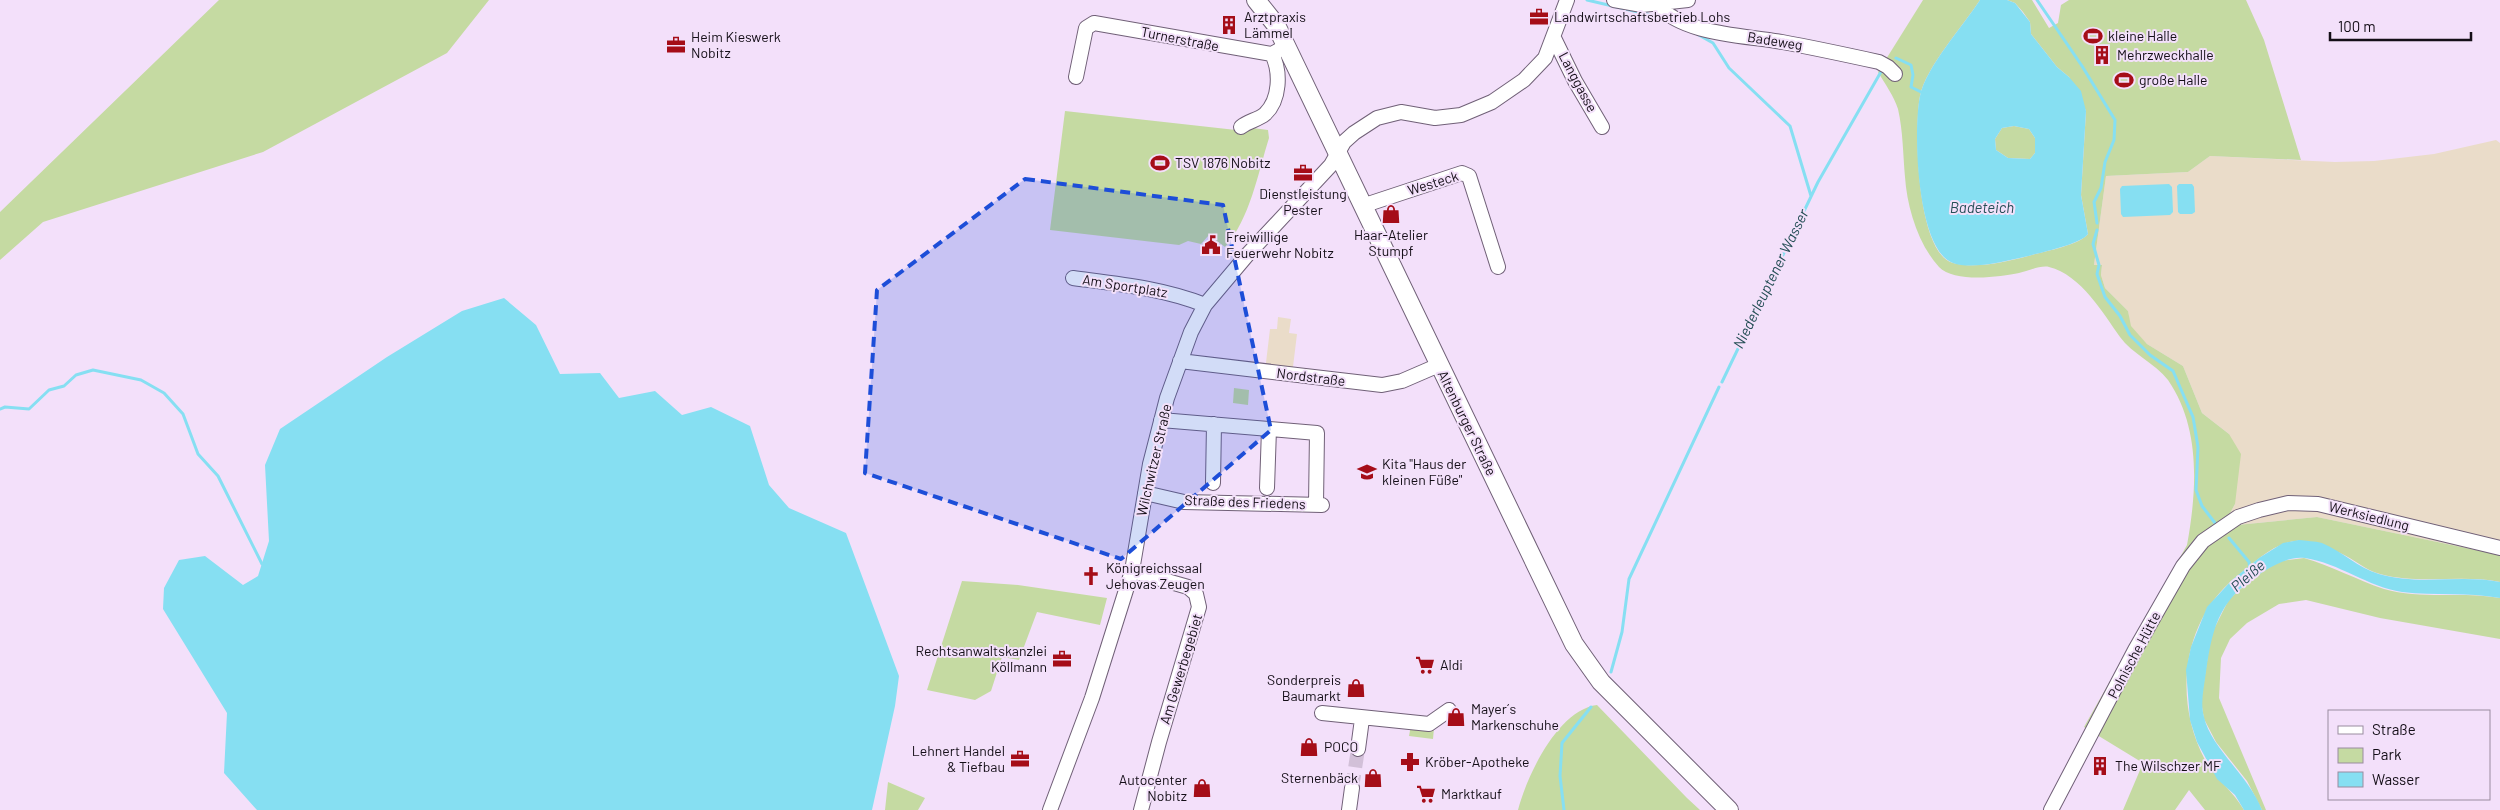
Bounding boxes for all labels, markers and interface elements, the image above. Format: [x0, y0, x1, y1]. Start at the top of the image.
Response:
office icon: Landwirtschaftsbetrieb Lohs [1528, 6, 1550, 28]
place label: Arztpraxis Lämmel [1244, 8, 1306, 41]
place label: Landwirtschaftsbetrieb Lohs [1554, 8, 1730, 25]
scale bar [2330, 10, 2471, 42]
building icon: Arztpraxis Lämmel [1218, 14, 1240, 36]
text: 100 m [2338, 17, 2376, 35]
street label: Turnerstraße [1140, 23, 1221, 54]
sports icon: kleine Halle [2082, 25, 2104, 47]
place label: kleine Halle [2108, 27, 2177, 44]
place label: Heim Kieswerk Nobitz [691, 28, 781, 61]
street label: Badeweg [1746, 28, 1804, 53]
office icon: Heim Kieswerk Nobitz [665, 34, 687, 56]
building icon: Mehrzweckhalle [2091, 44, 2113, 66]
place label: Mehrzweckhalle [2117, 46, 2214, 63]
street label: Langgasse [1556, 49, 1601, 115]
sports icon: große Halle [2113, 69, 2135, 91]
place label: große Halle [2139, 71, 2207, 88]
sports icon: TSV 1876 Nobitz [1149, 152, 1171, 174]
place label: TSV 1876 Nobitz [1175, 154, 1271, 171]
office icon: Dienstleistung Pester [1292, 162, 1314, 184]
street label: Westeck [1405, 167, 1460, 198]
place label: Dienstleistung Pester [1259, 185, 1347, 218]
water label: Badeteich [1950, 198, 2014, 216]
shop icon: Haar-Atelier Stumpf [1380, 203, 1402, 225]
water label: Niederleuptener Wasser [1729, 205, 1812, 351]
place label: Haar-Atelier Stumpf [1354, 226, 1428, 259]
place label: Freiwillige Feuerwehr Nobitz [1226, 228, 1334, 261]
public building icon: Freiwillige Feuerwehr Nobitz [1200, 234, 1222, 256]
street label: Am Sportplatz [1081, 270, 1169, 301]
street label: Nordstraße [1276, 364, 1346, 389]
street label: Altenburger Straße [1435, 367, 1500, 478]
street label: Wilchwitzer Straße [1132, 402, 1175, 518]
place label: Kita "Haus der kleinen Füße" [1382, 455, 1466, 488]
school or university icon: Kita "Haus der kleinen Füße" [1356, 461, 1378, 483]
street label: Straße des Friedens [1184, 491, 1306, 512]
street label: Werksiedlung [2327, 497, 2411, 534]
water label: Pleiße [2227, 555, 2268, 595]
place label: Königreichssaal Jehovas Zeugen [1106, 559, 1205, 592]
church icon: Königreichssaal Jehovas Zeugen [1080, 565, 1102, 587]
street label: Polnische Hütte [2104, 608, 2164, 701]
street label: Am Gewerbegebiet [1156, 611, 1205, 726]
place label: Rechtsanwaltskanzlei Köllmann [916, 642, 1047, 675]
office icon: Rechtsanwaltskanzlei Köllmann [1051, 648, 1073, 670]
supermarket icon: Aldi [1414, 654, 1436, 676]
place label: Aldi [1440, 656, 1463, 673]
place label: Sonderpreis Baumarkt [1267, 671, 1341, 704]
shop icon: Sonderpreis Baumarkt [1345, 677, 1367, 699]
place label: Mayer´s Markenschuhe [1471, 700, 1559, 733]
shop icon: Mayer´s Markenschuhe [1445, 706, 1467, 728]
legend [2328, 710, 2490, 800]
text: Straße [2372, 720, 2416, 738]
shop icon: POCO [1298, 736, 1320, 758]
place label: POCO [1324, 738, 1358, 755]
place label: Lehnert Handel & Tiefbau [912, 742, 1005, 775]
text: Park [2372, 745, 2402, 763]
office icon: Lehnert Handel & Tiefbau [1009, 748, 1031, 770]
pharmacy icon: Kröber-Apotheke [1399, 751, 1421, 773]
place label: Kröber-Apotheke [1425, 753, 1530, 770]
building icon: The Wilschzer MF [2089, 755, 2111, 777]
place label: The Wilschzer MF [2115, 757, 2221, 774]
shop icon: Sternenbäck [1362, 767, 1384, 789]
place label: Sternenbäck [1281, 769, 1358, 786]
text: Wasser [2372, 770, 2420, 788]
place label: Autocenter Nobitz [1119, 771, 1187, 804]
shop icon: Autocenter Nobitz [1191, 777, 1213, 799]
supermarket icon: Marktkauf [1415, 783, 1437, 805]
place label: Marktkauf [1441, 785, 1502, 802]

